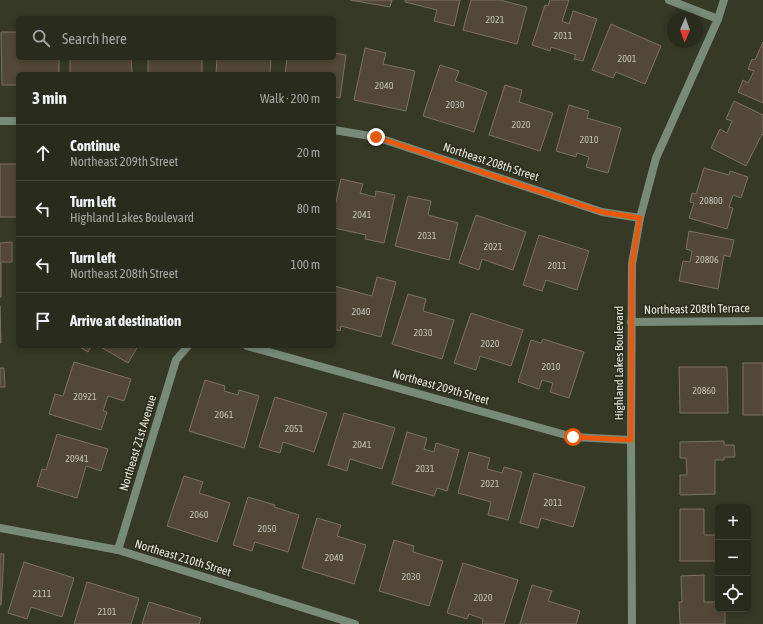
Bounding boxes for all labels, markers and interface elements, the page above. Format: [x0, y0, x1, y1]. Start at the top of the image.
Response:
north arrow [667, 12, 703, 48]
house number: 2021 [486, 14, 505, 25]
search box [16, 16, 336, 60]
icon: search [30, 27, 52, 49]
text: Search here [62, 30, 127, 47]
house number: 2011 [554, 30, 573, 41]
house number: 2001 [618, 53, 637, 64]
house number: 2040 [375, 80, 394, 91]
text: 3 min [32, 88, 67, 108]
text: Walk · 200 m [260, 91, 320, 106]
house number: 2030 [446, 99, 465, 110]
house number: 2020 [512, 119, 531, 130]
route end [367, 128, 385, 146]
house number: 2010 [580, 134, 599, 145]
text: Continue [70, 137, 120, 154]
street label: Northeast 208th Street [441, 140, 541, 184]
icon: ahead [32, 142, 54, 164]
text: 20 m [297, 145, 320, 160]
text: Northeast 209th Street [70, 154, 178, 169]
text: Turn left [70, 193, 116, 210]
house number: 20800 [699, 195, 723, 206]
icon: left [32, 198, 54, 220]
text: 80 m [297, 201, 320, 216]
house number: 2041 [353, 209, 372, 220]
text: Highland Lakes Boulevard [70, 210, 194, 225]
house number: 2031 [418, 230, 437, 241]
house number: 2021 [484, 241, 503, 252]
text: Turn left [70, 249, 116, 266]
icon: left [32, 254, 54, 276]
house number: 20806 [695, 254, 719, 265]
text: 100 m [291, 257, 320, 272]
house number: 2011 [548, 260, 567, 271]
text: Northeast 208th Street [70, 266, 178, 281]
street label: Northeast 208th Terrace [644, 301, 750, 317]
house number: 2040 [352, 306, 371, 317]
street label: Highland Lakes Boulevard [612, 306, 626, 420]
icon: arrive [32, 310, 54, 332]
text: Arrive at destination [70, 312, 181, 329]
house number: 2030 [414, 327, 433, 338]
house number: 2020 [481, 338, 500, 349]
house number: 2010 [542, 361, 561, 372]
street label: Northeast 209th Street [391, 366, 491, 408]
house number: 20860 [692, 385, 716, 396]
house number: 20921 [73, 391, 97, 402]
street label: Northeast 21st Avenue [117, 393, 159, 493]
house number: 2061 [215, 409, 234, 420]
house number: 2051 [285, 423, 304, 434]
route start [564, 428, 582, 446]
house number: 2041 [353, 439, 372, 450]
house number: 20941 [65, 453, 89, 464]
house number: 2031 [416, 463, 435, 474]
house number: 2021 [481, 478, 500, 489]
house number: 2011 [544, 497, 563, 508]
map controls [715, 504, 751, 612]
button: + [715, 504, 751, 540]
house number: 2060 [190, 509, 209, 520]
house number: 2050 [258, 523, 277, 534]
street label: Northeast 210th Street [133, 537, 233, 579]
button: − [715, 540, 751, 576]
house number: 2040 [325, 552, 344, 563]
house number: 2030 [402, 571, 421, 582]
button: locate [715, 576, 751, 612]
house number: 2111 [33, 588, 52, 599]
house number: 2020 [474, 592, 493, 603]
house number: 2101 [98, 606, 117, 617]

